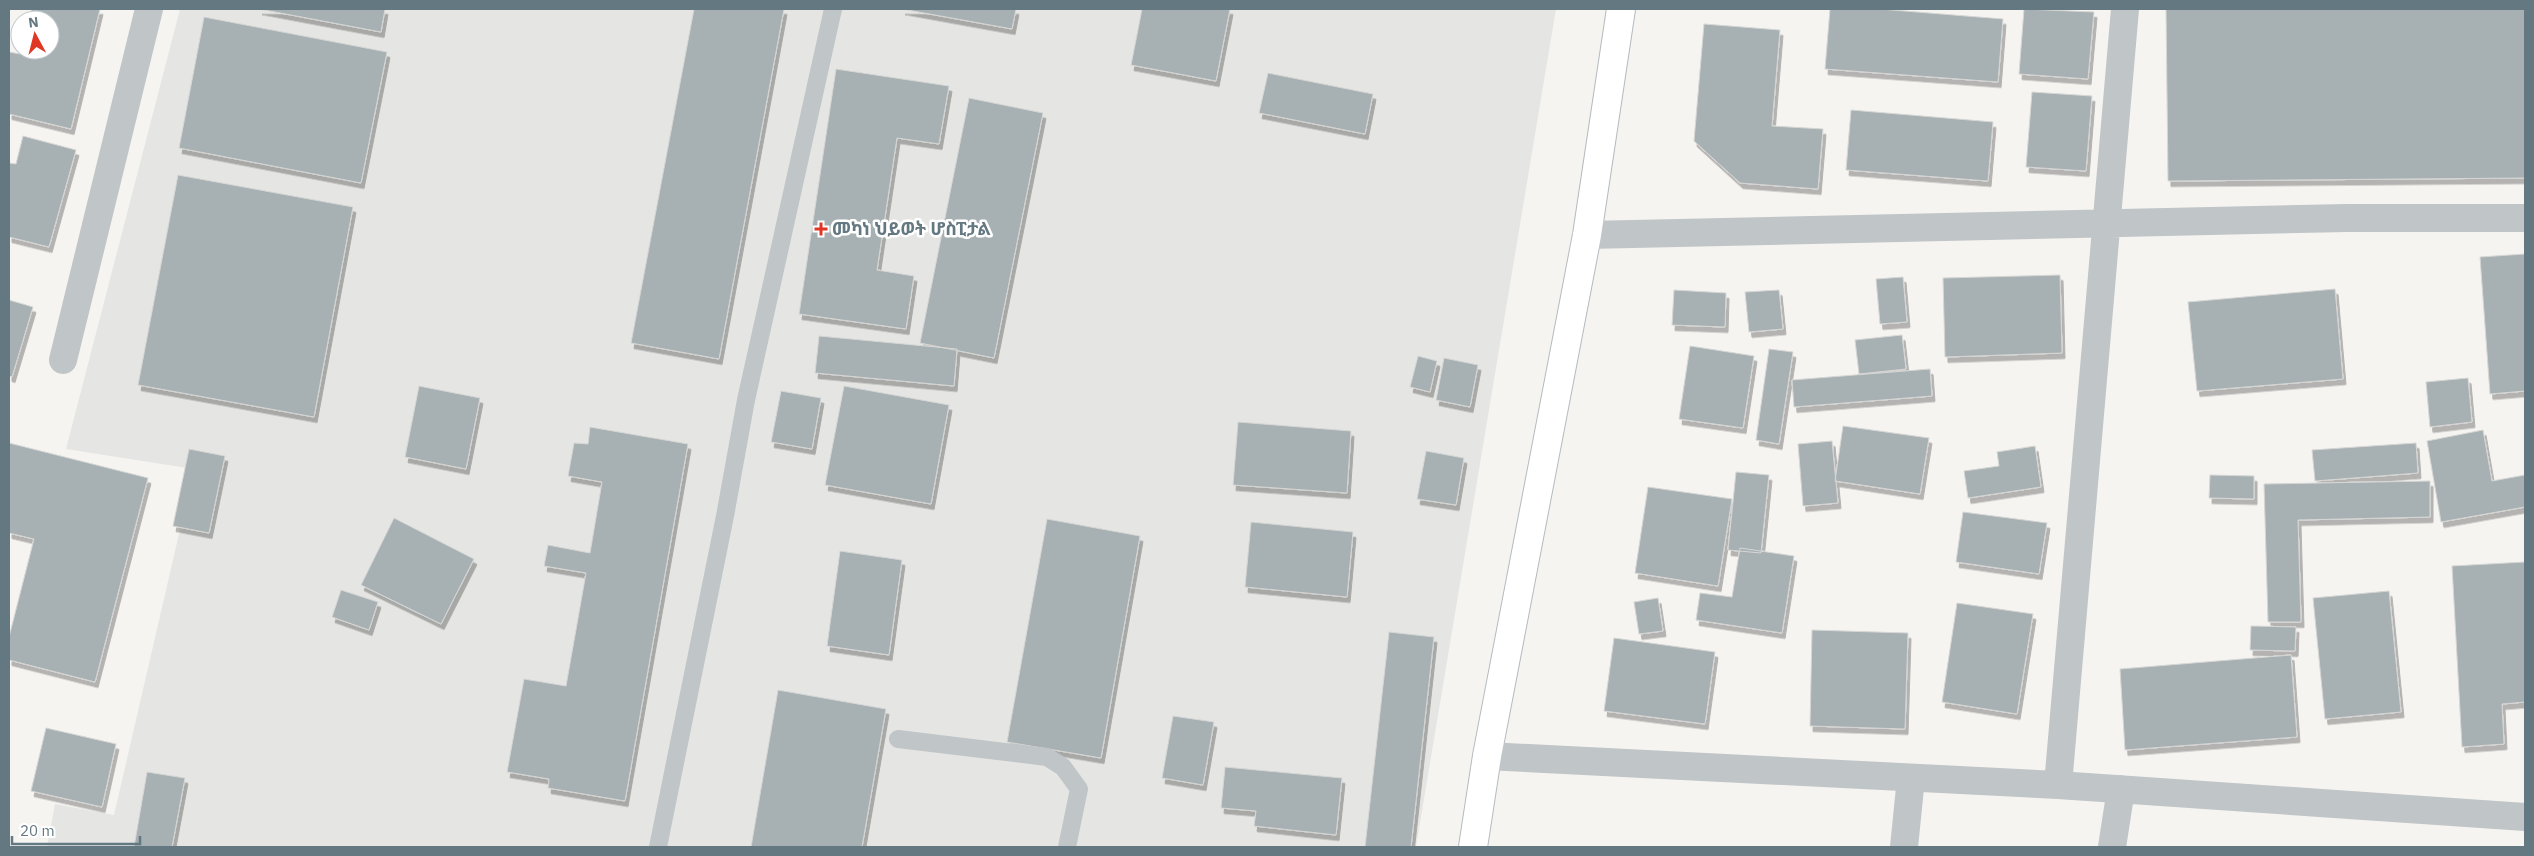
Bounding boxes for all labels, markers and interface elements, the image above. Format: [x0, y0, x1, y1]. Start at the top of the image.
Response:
north arrow [10, 10, 60, 60]
text: N [27, 13, 40, 32]
place label: መካነ ህይወት ሆስፒታል [832, 217, 991, 240]
marker: መካነ ህይወት ሆስፒታል [814, 222, 828, 236]
scale bar [12, 814, 140, 846]
text: 20 m [20, 821, 55, 840]

